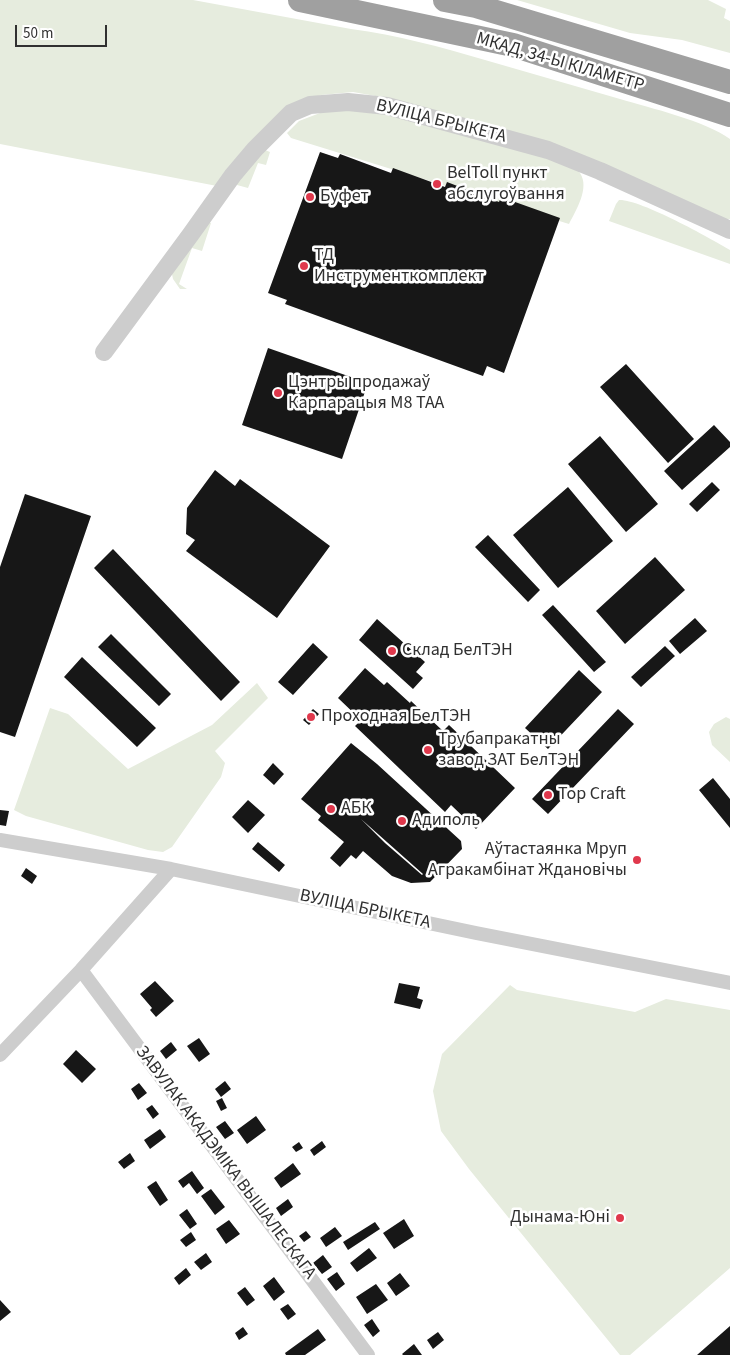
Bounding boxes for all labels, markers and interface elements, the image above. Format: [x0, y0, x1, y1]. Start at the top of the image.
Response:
scale bar [18, 15, 110, 47]
text: 50 m [23, 23, 53, 44]
street label: МКАД, 34-Ы КІЛАМЕТР [474, 29, 646, 97]
street label: ВУЛІЦА БРЫКЕТА [374, 95, 508, 149]
place label: BelToll пункт абслугоўвання [447, 163, 565, 205]
marker: BelToll пункт абслугоўвання [431, 178, 443, 190]
place label: Буфет [320, 186, 369, 208]
marker: Буфет [304, 191, 316, 203]
place label: ТД Инструменткомплект [314, 245, 484, 288]
marker: ТД Инструменткомплект [298, 260, 310, 272]
place label: Цэнтры продажаў Карпарацыя М8 ТАА [288, 372, 444, 414]
marker: Цэнтры продажаў Карпарацыя М8 ТАА [272, 387, 284, 399]
place label: Склад БелТЭН [402, 640, 513, 662]
marker: Склад БелТЭН [386, 645, 398, 657]
place label: Проходная БелТЭН [321, 706, 471, 728]
marker: Проходная БелТЭН [305, 711, 317, 723]
place label: Трубапракатны завод ЗАТ БелТЭН [438, 729, 579, 772]
marker: Трубапракатны завод ЗАТ БелТЭН [422, 744, 434, 756]
place label: Top Craft [558, 784, 626, 806]
marker: Top Craft [542, 789, 554, 801]
place label: АБК [341, 798, 372, 820]
marker: АБК [325, 803, 337, 815]
place label: Адиполь [412, 810, 480, 832]
marker: Адиполь [396, 815, 408, 827]
place label: Аўтастаянка Мруп Агракамбінат Ждановічы [428, 839, 627, 882]
marker: Аўтастаянка Мруп Агракамбінат Ждановічы [631, 854, 643, 866]
street label: ВУЛІЦА БРЫКЕТА [298, 886, 432, 934]
street label: ЗАВУЛАК АКАДЭМІКА ВЫШАЛЕСКАГА [130, 1042, 320, 1284]
place label: Дынама-Юні [510, 1207, 610, 1229]
marker: Дынама-Юні [614, 1212, 626, 1224]

